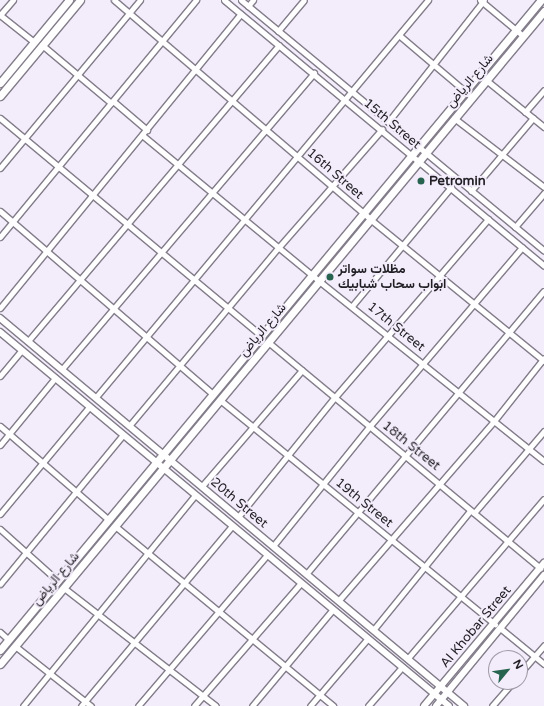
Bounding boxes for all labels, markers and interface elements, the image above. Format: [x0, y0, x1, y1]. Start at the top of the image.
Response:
street label: شارع الرياض [443, 51, 497, 111]
street label: 15th Street [360, 96, 424, 152]
street label: 16th Street [304, 145, 366, 203]
place label: Petromin [429, 173, 486, 189]
marker: Petromin [416, 176, 426, 186]
place label: مظلات سواتر ابواب سحاب شبابيك [338, 262, 446, 293]
marker: مظلات سواتر ابواب سحاب شبابيك [325, 272, 335, 282]
street label: 17th Street [364, 299, 428, 355]
street label: شارع الرياض [236, 300, 290, 360]
street label: 18th Street [379, 418, 443, 474]
street label: 20th Street [207, 475, 271, 531]
street label: 19th Street [332, 475, 396, 531]
street label: شارع الرياض [29, 549, 83, 609]
street label: Al Khobar Street [437, 583, 515, 671]
north arrow [488, 650, 528, 690]
text: N [510, 657, 526, 671]

